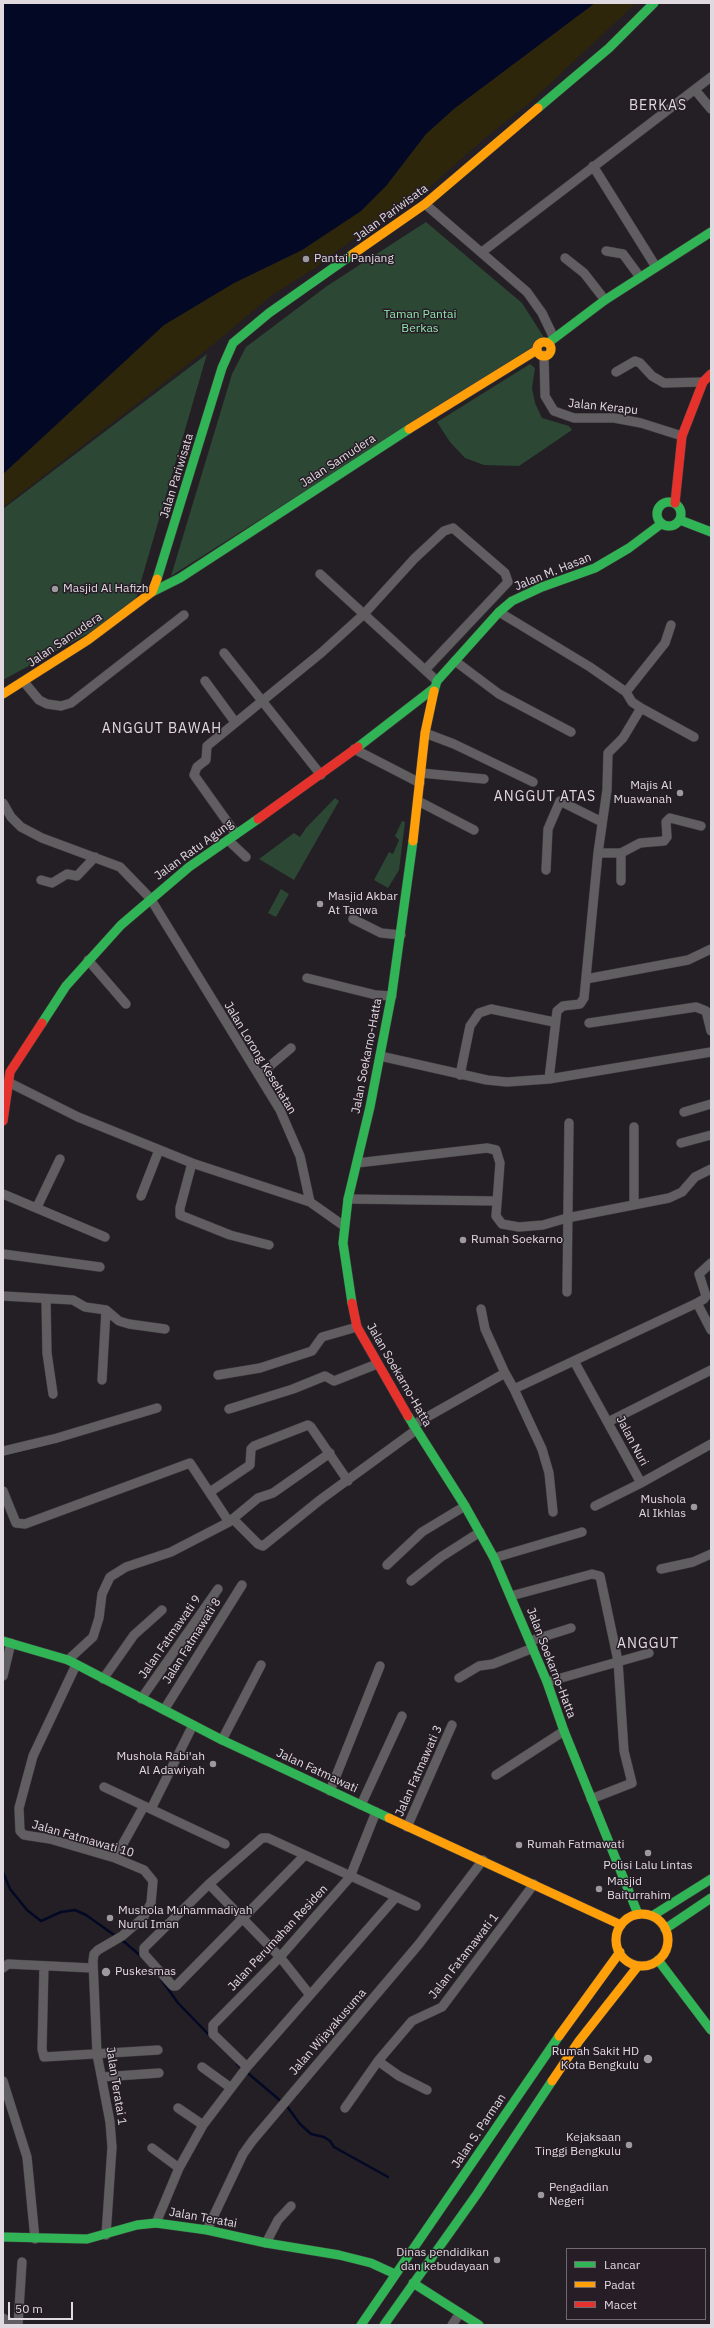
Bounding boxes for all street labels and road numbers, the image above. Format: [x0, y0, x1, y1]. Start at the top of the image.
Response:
street label: Jalan Pariwisata [351, 181, 431, 245]
street label: Jalan Kerapu [567, 396, 639, 418]
street label: Jalan Samudera [298, 431, 378, 491]
street label: Jalan Pariwisata [157, 432, 197, 520]
street label: Jalan M. Hasan [512, 550, 594, 594]
street label: Jalan Samudera [25, 610, 105, 670]
street label: Jalan Ratu Agung [152, 817, 236, 883]
street label: Jalan Soekarno-Hatta [349, 997, 385, 1115]
street label: Jalan Lorong Kesehatan [221, 999, 299, 1117]
street label: Jalan Soekarno-Hatta [363, 1321, 435, 1429]
street label: Jalan Nuri [613, 1414, 651, 1468]
street label: Jalan Fatmawati 9 [136, 1593, 204, 1681]
street label: Jalan Fatmawati 8 [160, 1596, 224, 1686]
street label: Jalan Soekarno-Hatta [523, 1606, 579, 1720]
street label: Jalan Fatmawati 3 [392, 1723, 446, 1819]
street label: Jalan Fatmawati [274, 1746, 360, 1796]
street label: Jalan Fatmawati 10 [30, 1818, 136, 1860]
street label: Jalan Perumahan Residen [225, 1882, 331, 1994]
street label: Jalan Fatamawati 1 [426, 1910, 502, 2002]
street label: Jalan Wijayakusuma [287, 1986, 369, 2078]
street label: Jalan Teratai 1 [103, 2046, 129, 2126]
street label: Jalan S. Parman [449, 2091, 509, 2171]
street label: Jalan Teratai [168, 2205, 238, 2231]

